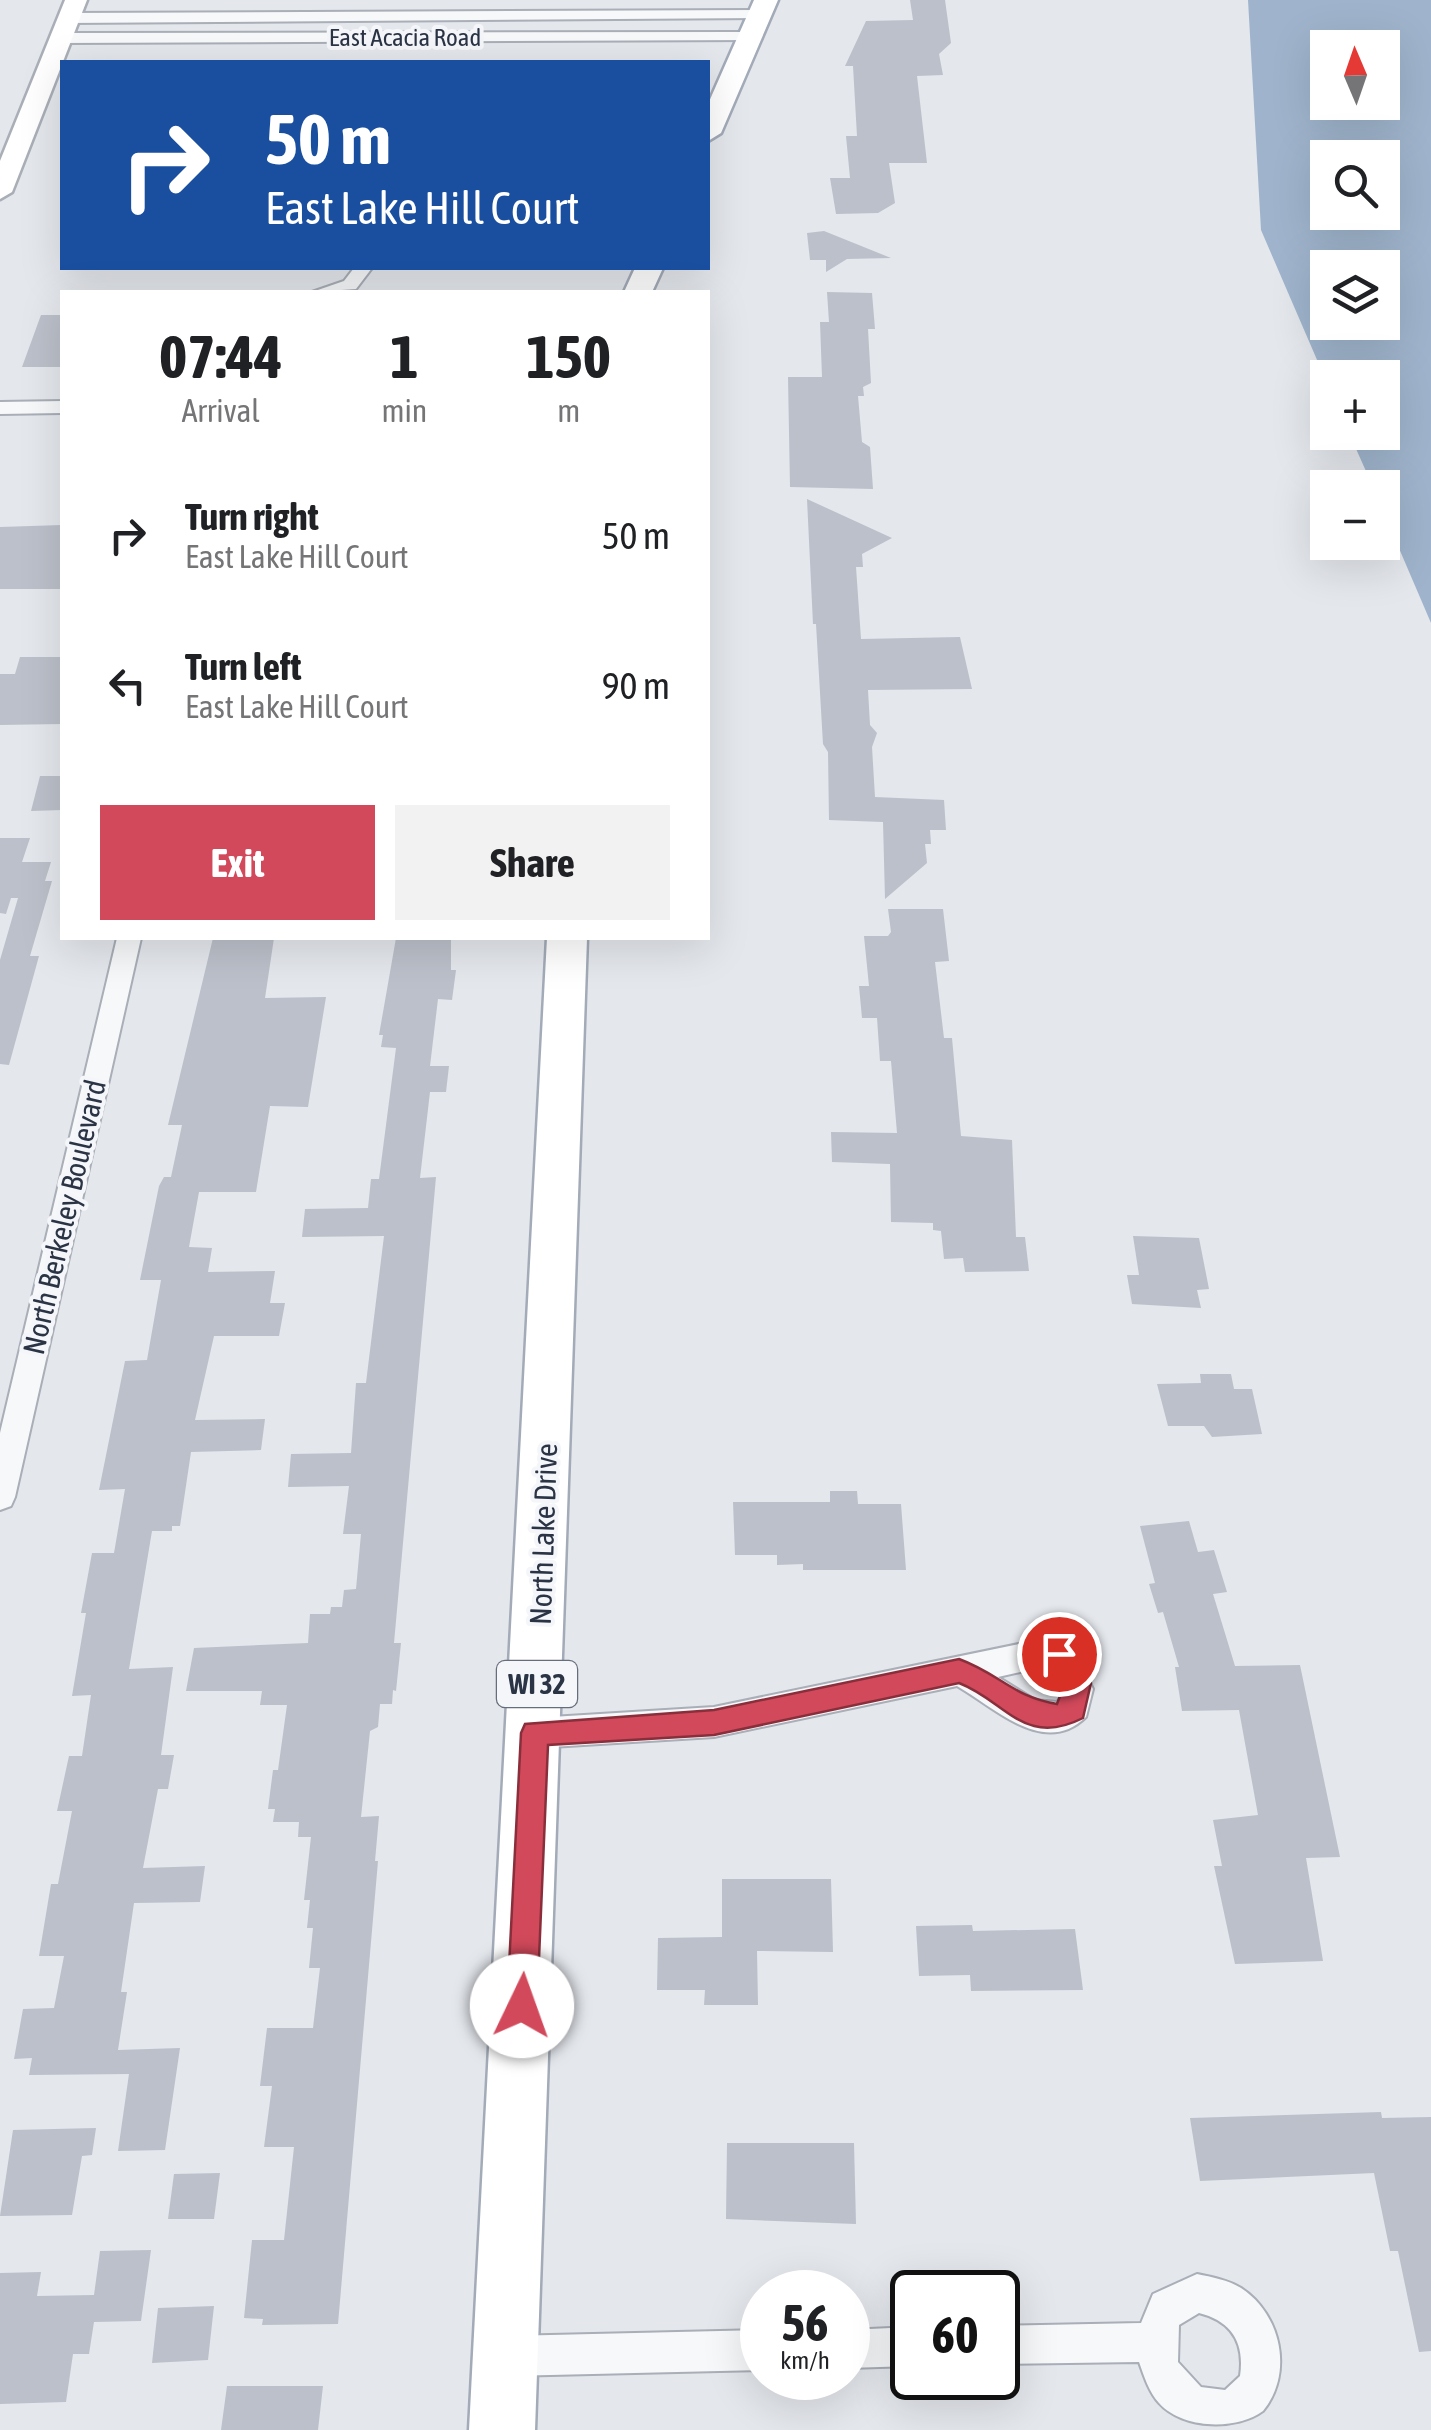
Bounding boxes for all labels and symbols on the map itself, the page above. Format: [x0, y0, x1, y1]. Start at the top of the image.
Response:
street label: East Acacia Road [329, 23, 481, 51]
north arrow [1310, 30, 1400, 120]
street label: North Berkeley Boulevard [16, 1076, 112, 1358]
street label: North Lake Drive [523, 1443, 563, 1625]
pin [1017, 1612, 1102, 1697]
road number: WI 32 [497, 1661, 577, 1707]
position arrow [470, 1954, 574, 2058]
speed limit sign: 60 [890, 2270, 1020, 2400]

